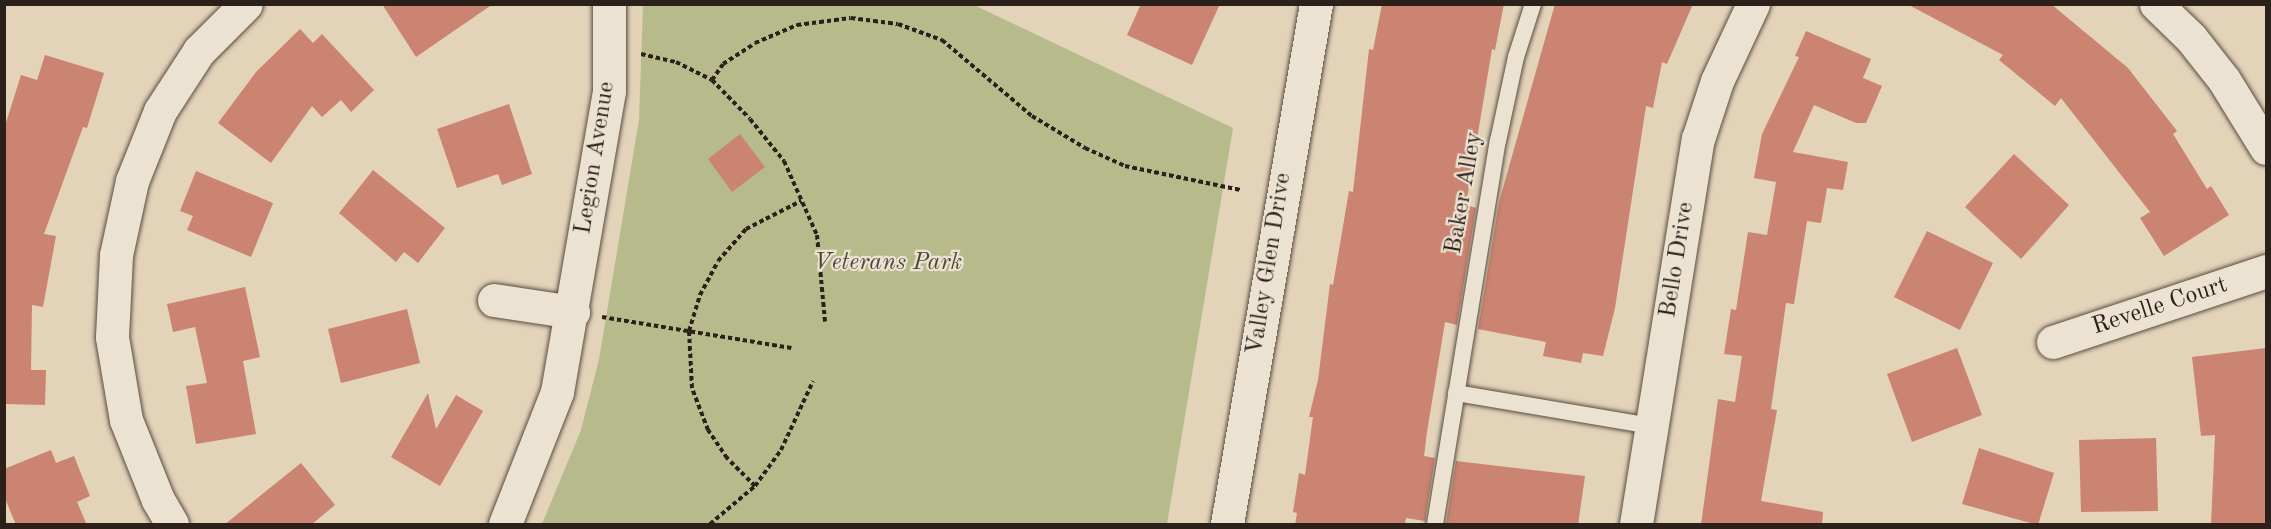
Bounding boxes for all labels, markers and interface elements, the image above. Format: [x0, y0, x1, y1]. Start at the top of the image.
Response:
street label: Legion Avenue [570, 80, 622, 236]
street label: Baker Alley [1440, 130, 1490, 256]
street label: Valley Glen Drive [1241, 171, 1299, 357]
street label: Bello Drive [1655, 200, 1701, 320]
park label: Veterans Park [814, 250, 962, 278]
street label: Revelle Court [2089, 272, 2231, 342]

